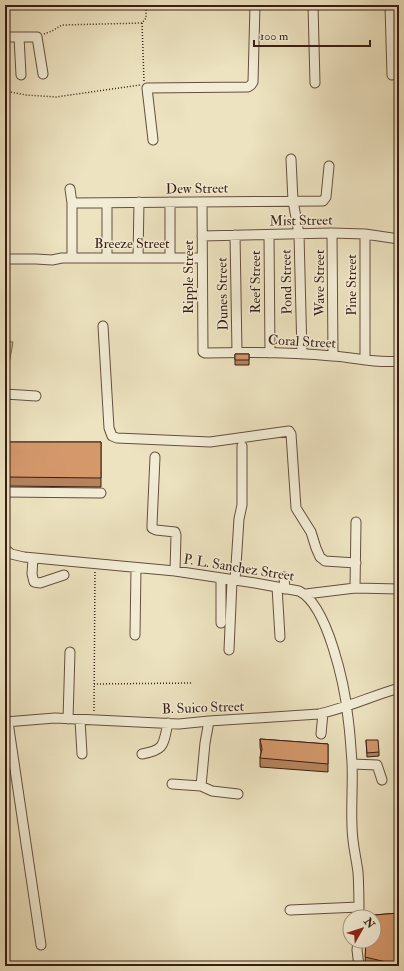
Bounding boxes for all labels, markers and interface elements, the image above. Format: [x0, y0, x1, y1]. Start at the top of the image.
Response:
scale bar [254, 22, 370, 48]
text: 100 m [260, 29, 289, 44]
street label: Dew Street [166, 179, 229, 198]
street label: Mist Street [269, 211, 333, 230]
street label: Breeze Street [94, 235, 170, 252]
street label: Ripple Street [180, 240, 198, 314]
street label: Pond Street [277, 249, 296, 315]
street label: Wave Street [311, 249, 328, 318]
street label: Reef Street [247, 250, 264, 313]
street label: Pine Street [343, 254, 360, 316]
street label: Dunes Street [213, 257, 232, 331]
street label: Coral Street [267, 331, 337, 352]
street label: P. L. Sanchez Street [182, 550, 296, 585]
street label: B. Suico Street [162, 698, 245, 717]
north arrow [342, 909, 382, 949]
text: N [361, 914, 378, 932]

